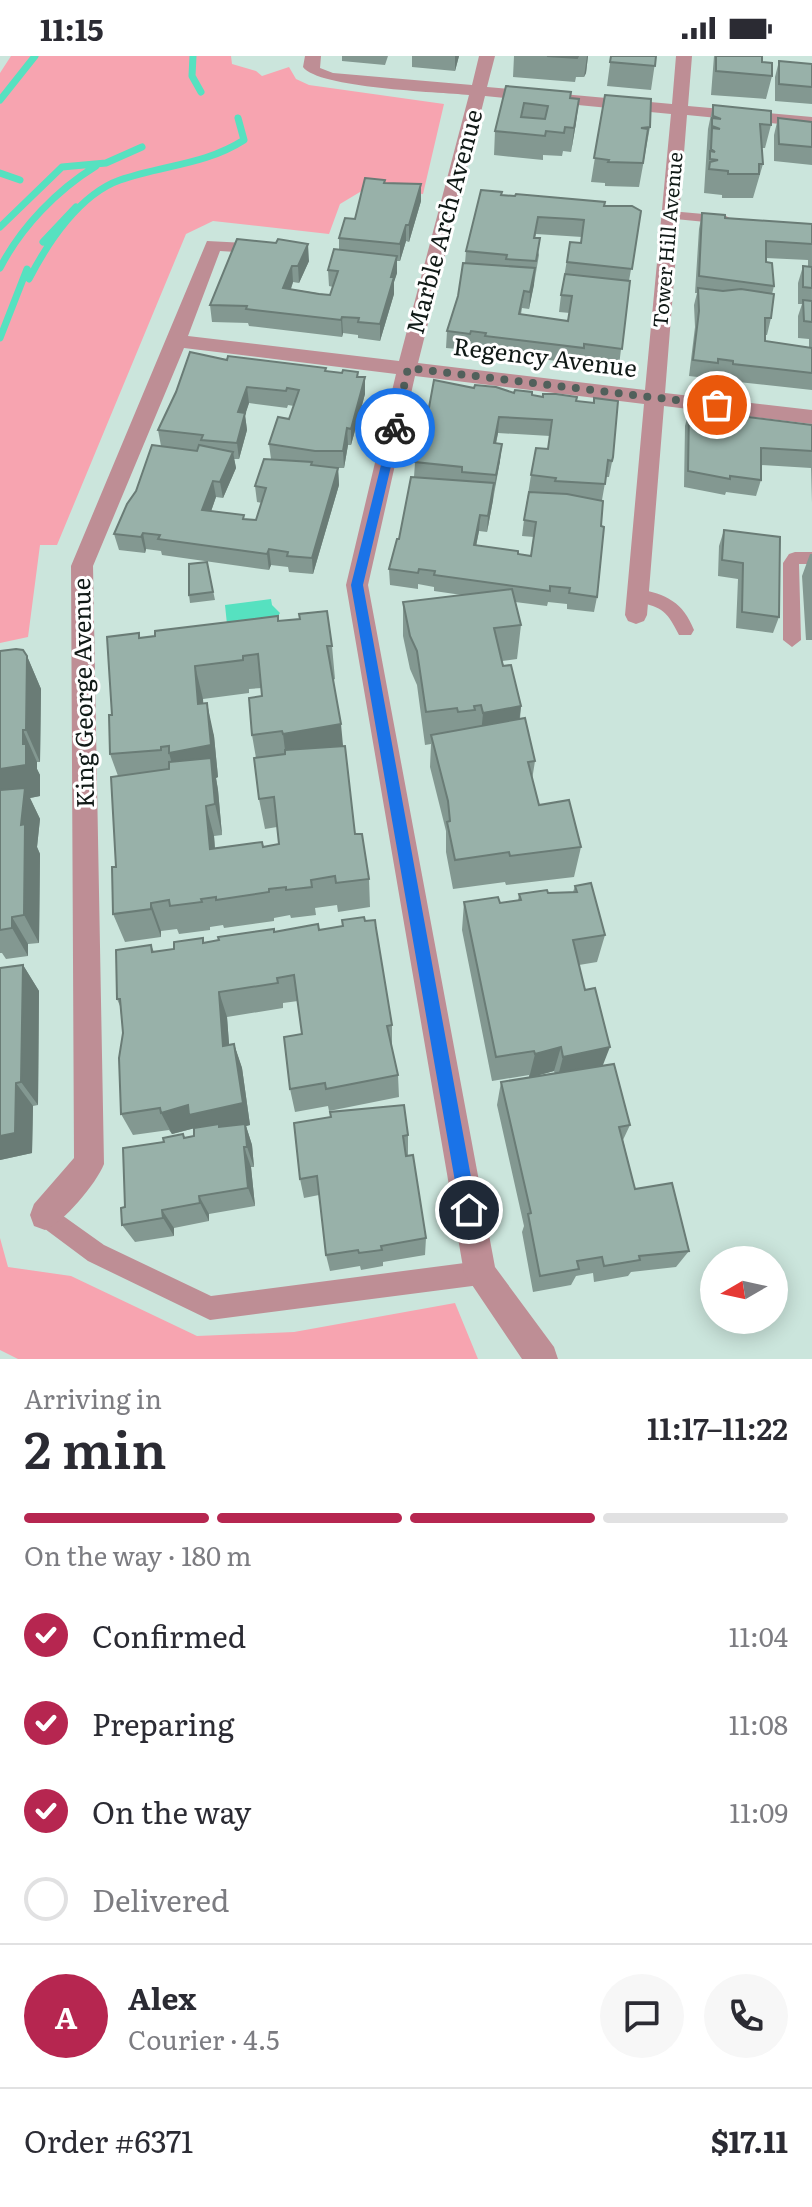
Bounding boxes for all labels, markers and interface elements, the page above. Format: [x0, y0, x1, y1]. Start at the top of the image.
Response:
text: 11:15 [40, 6, 103, 50]
street label: Marble Arch Avenue [396, 105, 489, 338]
street label: Tower Hill Avenue [643, 151, 689, 329]
street label: Regency Avenue [451, 327, 639, 384]
pin [683, 371, 751, 439]
icon: bag [695, 383, 739, 427]
courier [355, 388, 435, 468]
icon: bike [373, 406, 417, 450]
street label: King George Avenue [62, 578, 101, 808]
pin [435, 1176, 503, 1244]
icon: home [447, 1188, 491, 1232]
north arrow [700, 1246, 788, 1334]
map controls [700, 1246, 788, 1334]
text: Arriving in [24, 1378, 162, 1417]
text: 11:17–11:22 [647, 1405, 788, 1449]
text: 2 min [24, 1408, 167, 1485]
text: On the way · 180 m [24, 1535, 252, 1574]
icon: check [24, 1613, 68, 1657]
text: Confirmed [92, 1613, 246, 1657]
text: 11:04 [729, 1616, 788, 1655]
icon: check [24, 1701, 68, 1745]
text: Preparing [92, 1701, 234, 1745]
text: 11:08 [729, 1704, 788, 1743]
icon: check [24, 1789, 68, 1833]
text: On the way [92, 1789, 251, 1833]
text: 11:09 [730, 1792, 788, 1831]
text: Delivered [92, 1877, 229, 1921]
button: chat [600, 1974, 684, 2058]
button: phone [704, 1974, 788, 2058]
text: Alex [128, 1975, 196, 2019]
text: A [55, 1994, 77, 2038]
text: Courier · 4.5 [128, 2019, 280, 2058]
text: Order #6371 [24, 2118, 193, 2162]
text: $17.11 [711, 2118, 788, 2162]

